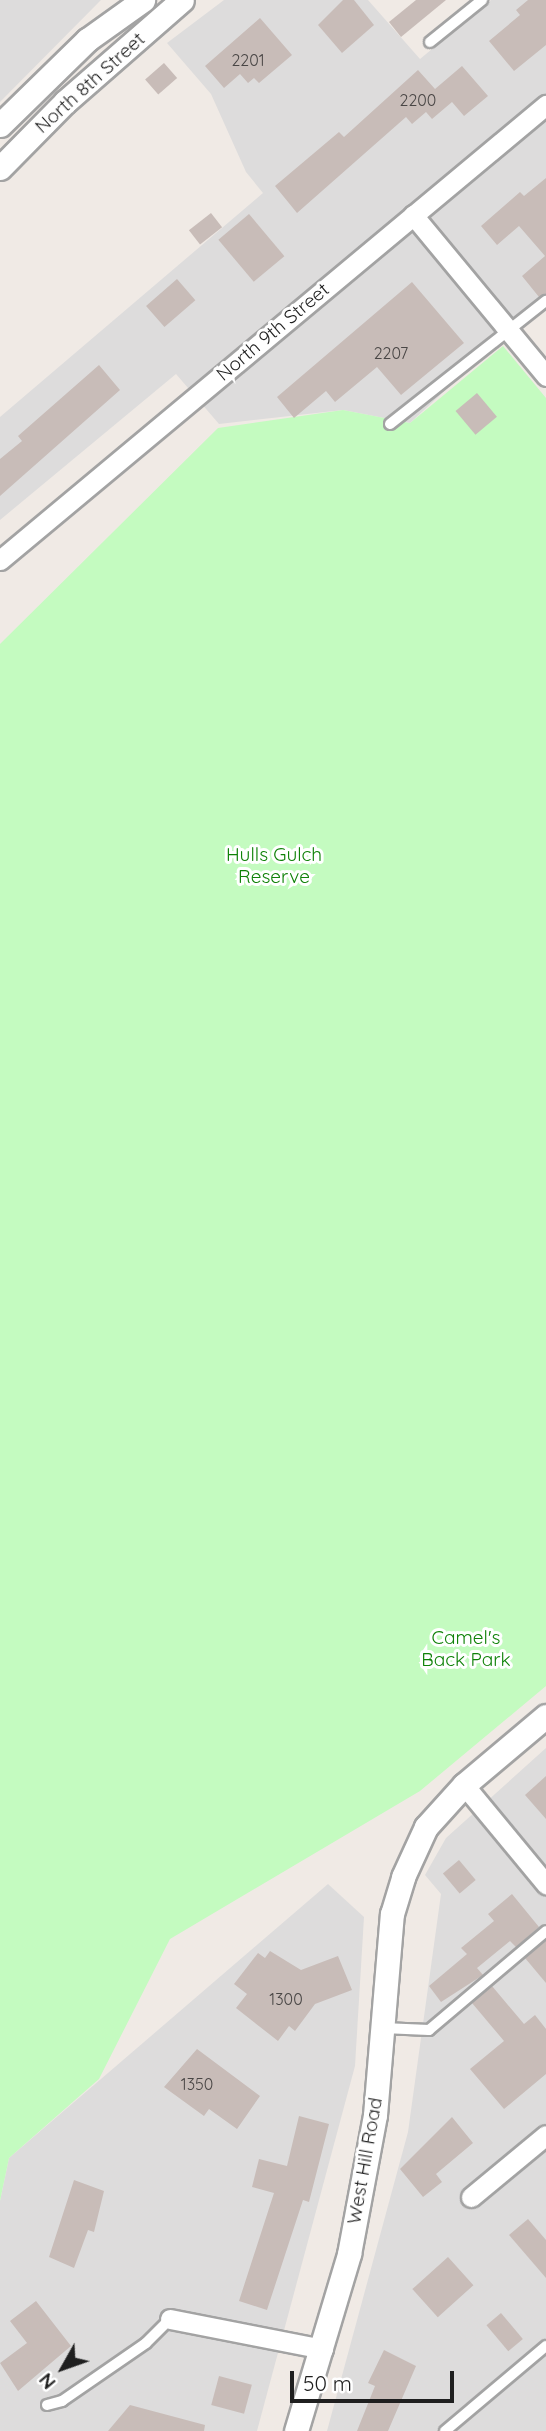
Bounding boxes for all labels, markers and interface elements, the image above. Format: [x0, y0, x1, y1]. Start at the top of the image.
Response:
street label: North 8th Street [30, 28, 150, 138]
house number: 2201 [231, 50, 265, 70]
house number: 2200 [400, 90, 436, 110]
street label: North 9th Street [212, 278, 334, 386]
house number: 2207 [374, 343, 408, 363]
park label: Hulls Gulch Reserve [226, 844, 322, 888]
park label: Camel's Back Park [421, 1627, 511, 1671]
house number: 1300 [269, 1989, 303, 2009]
house number: 1350 [181, 2074, 213, 2094]
street label: West Hill Road [343, 2096, 387, 2226]
north arrow [28, 2333, 98, 2403]
scale bar [294, 2358, 458, 2402]
text: N [33, 2368, 61, 2395]
text: 50 m [303, 2370, 352, 2396]

